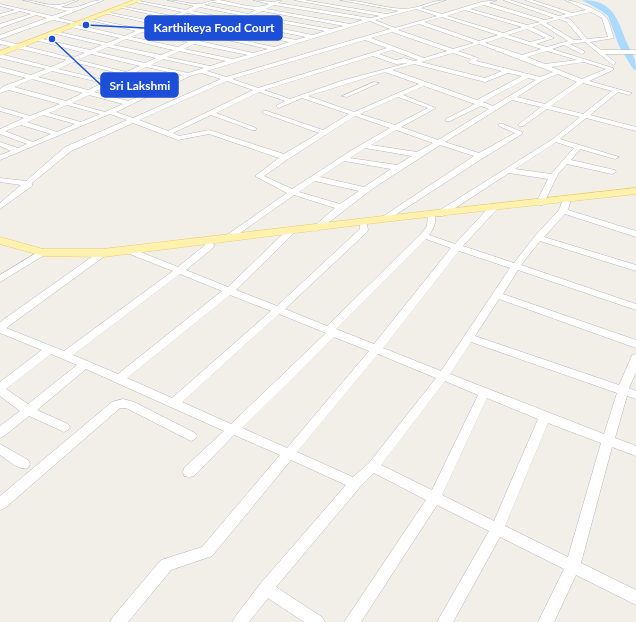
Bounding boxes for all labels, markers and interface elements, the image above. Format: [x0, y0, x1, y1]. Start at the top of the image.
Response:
callout: Karthikeya Food Court [145, 16, 282, 40]
text: Karthikeya Food Court [154, 20, 275, 35]
callout: Sri Lakshmi [101, 73, 178, 97]
text: Sri Lakshmi [110, 78, 170, 93]

